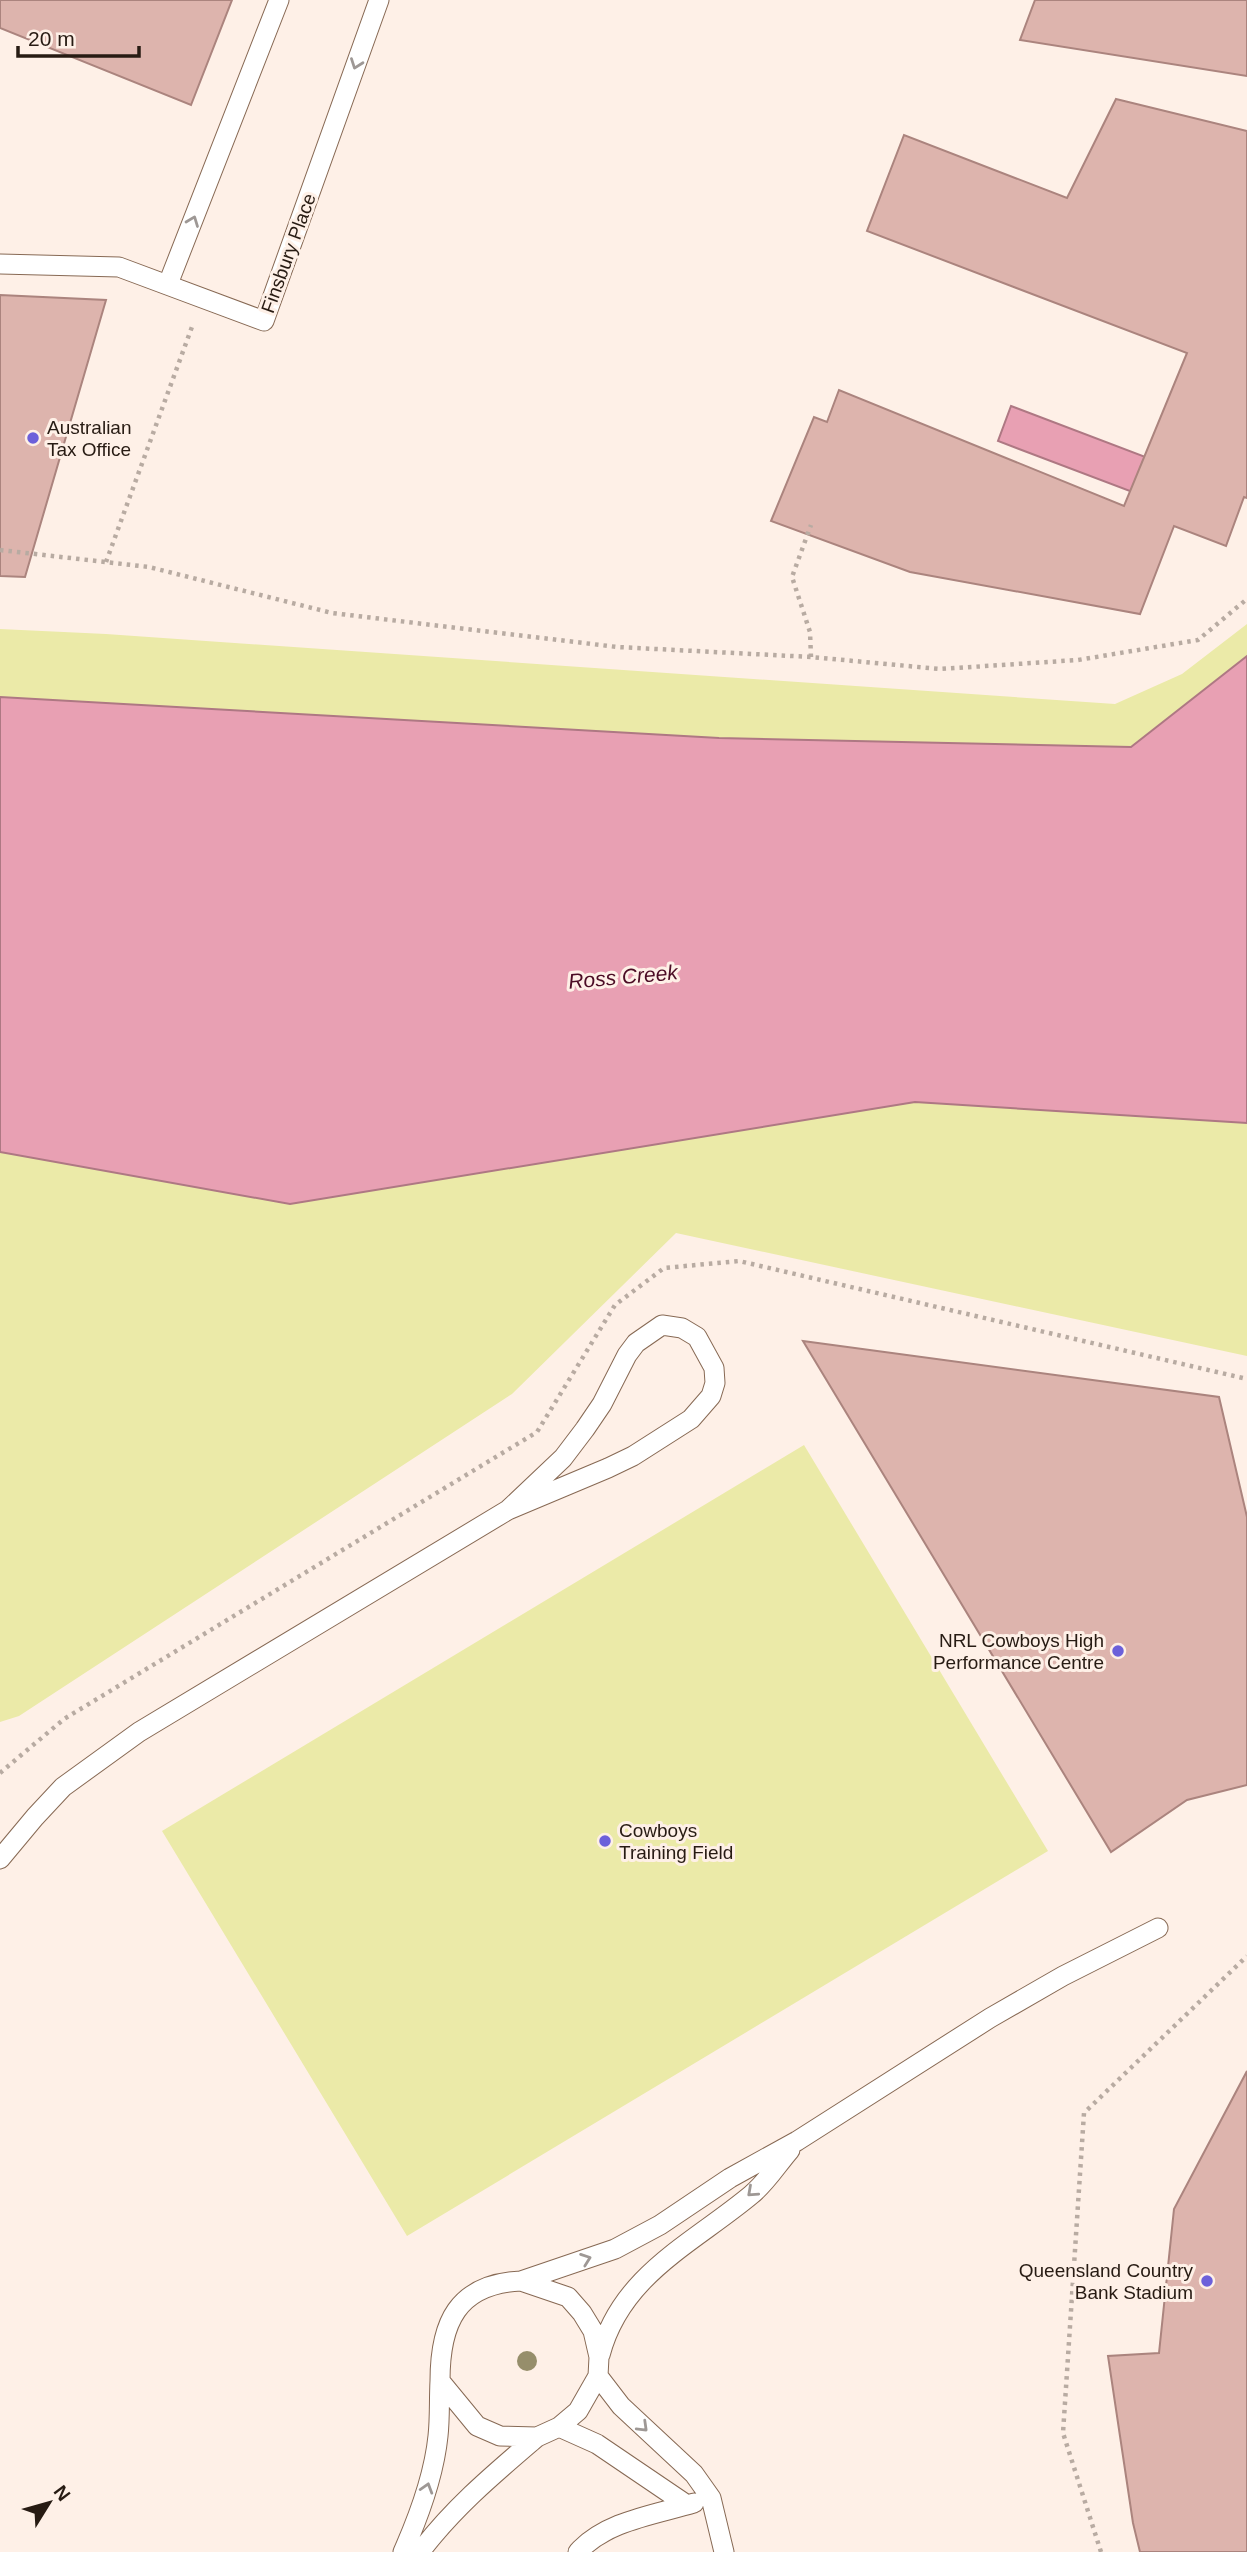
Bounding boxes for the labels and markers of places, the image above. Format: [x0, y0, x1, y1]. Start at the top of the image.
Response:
place label: Australian Tax Office [47, 417, 132, 460]
marker: Australian Tax Office [25, 430, 41, 446]
place label: NRL Cowboys High Performance Centre [933, 1630, 1104, 1673]
marker: NRL Cowboys High Performance Centre [1110, 1643, 1126, 1659]
place label: Cowboys Training Field [619, 1820, 733, 1863]
marker: Cowboys Training Field [597, 1833, 613, 1849]
place label: Queensland Country Bank Stadium [1019, 2260, 1193, 2303]
marker: Queensland Country Bank Stadium [1199, 2273, 1215, 2289]

